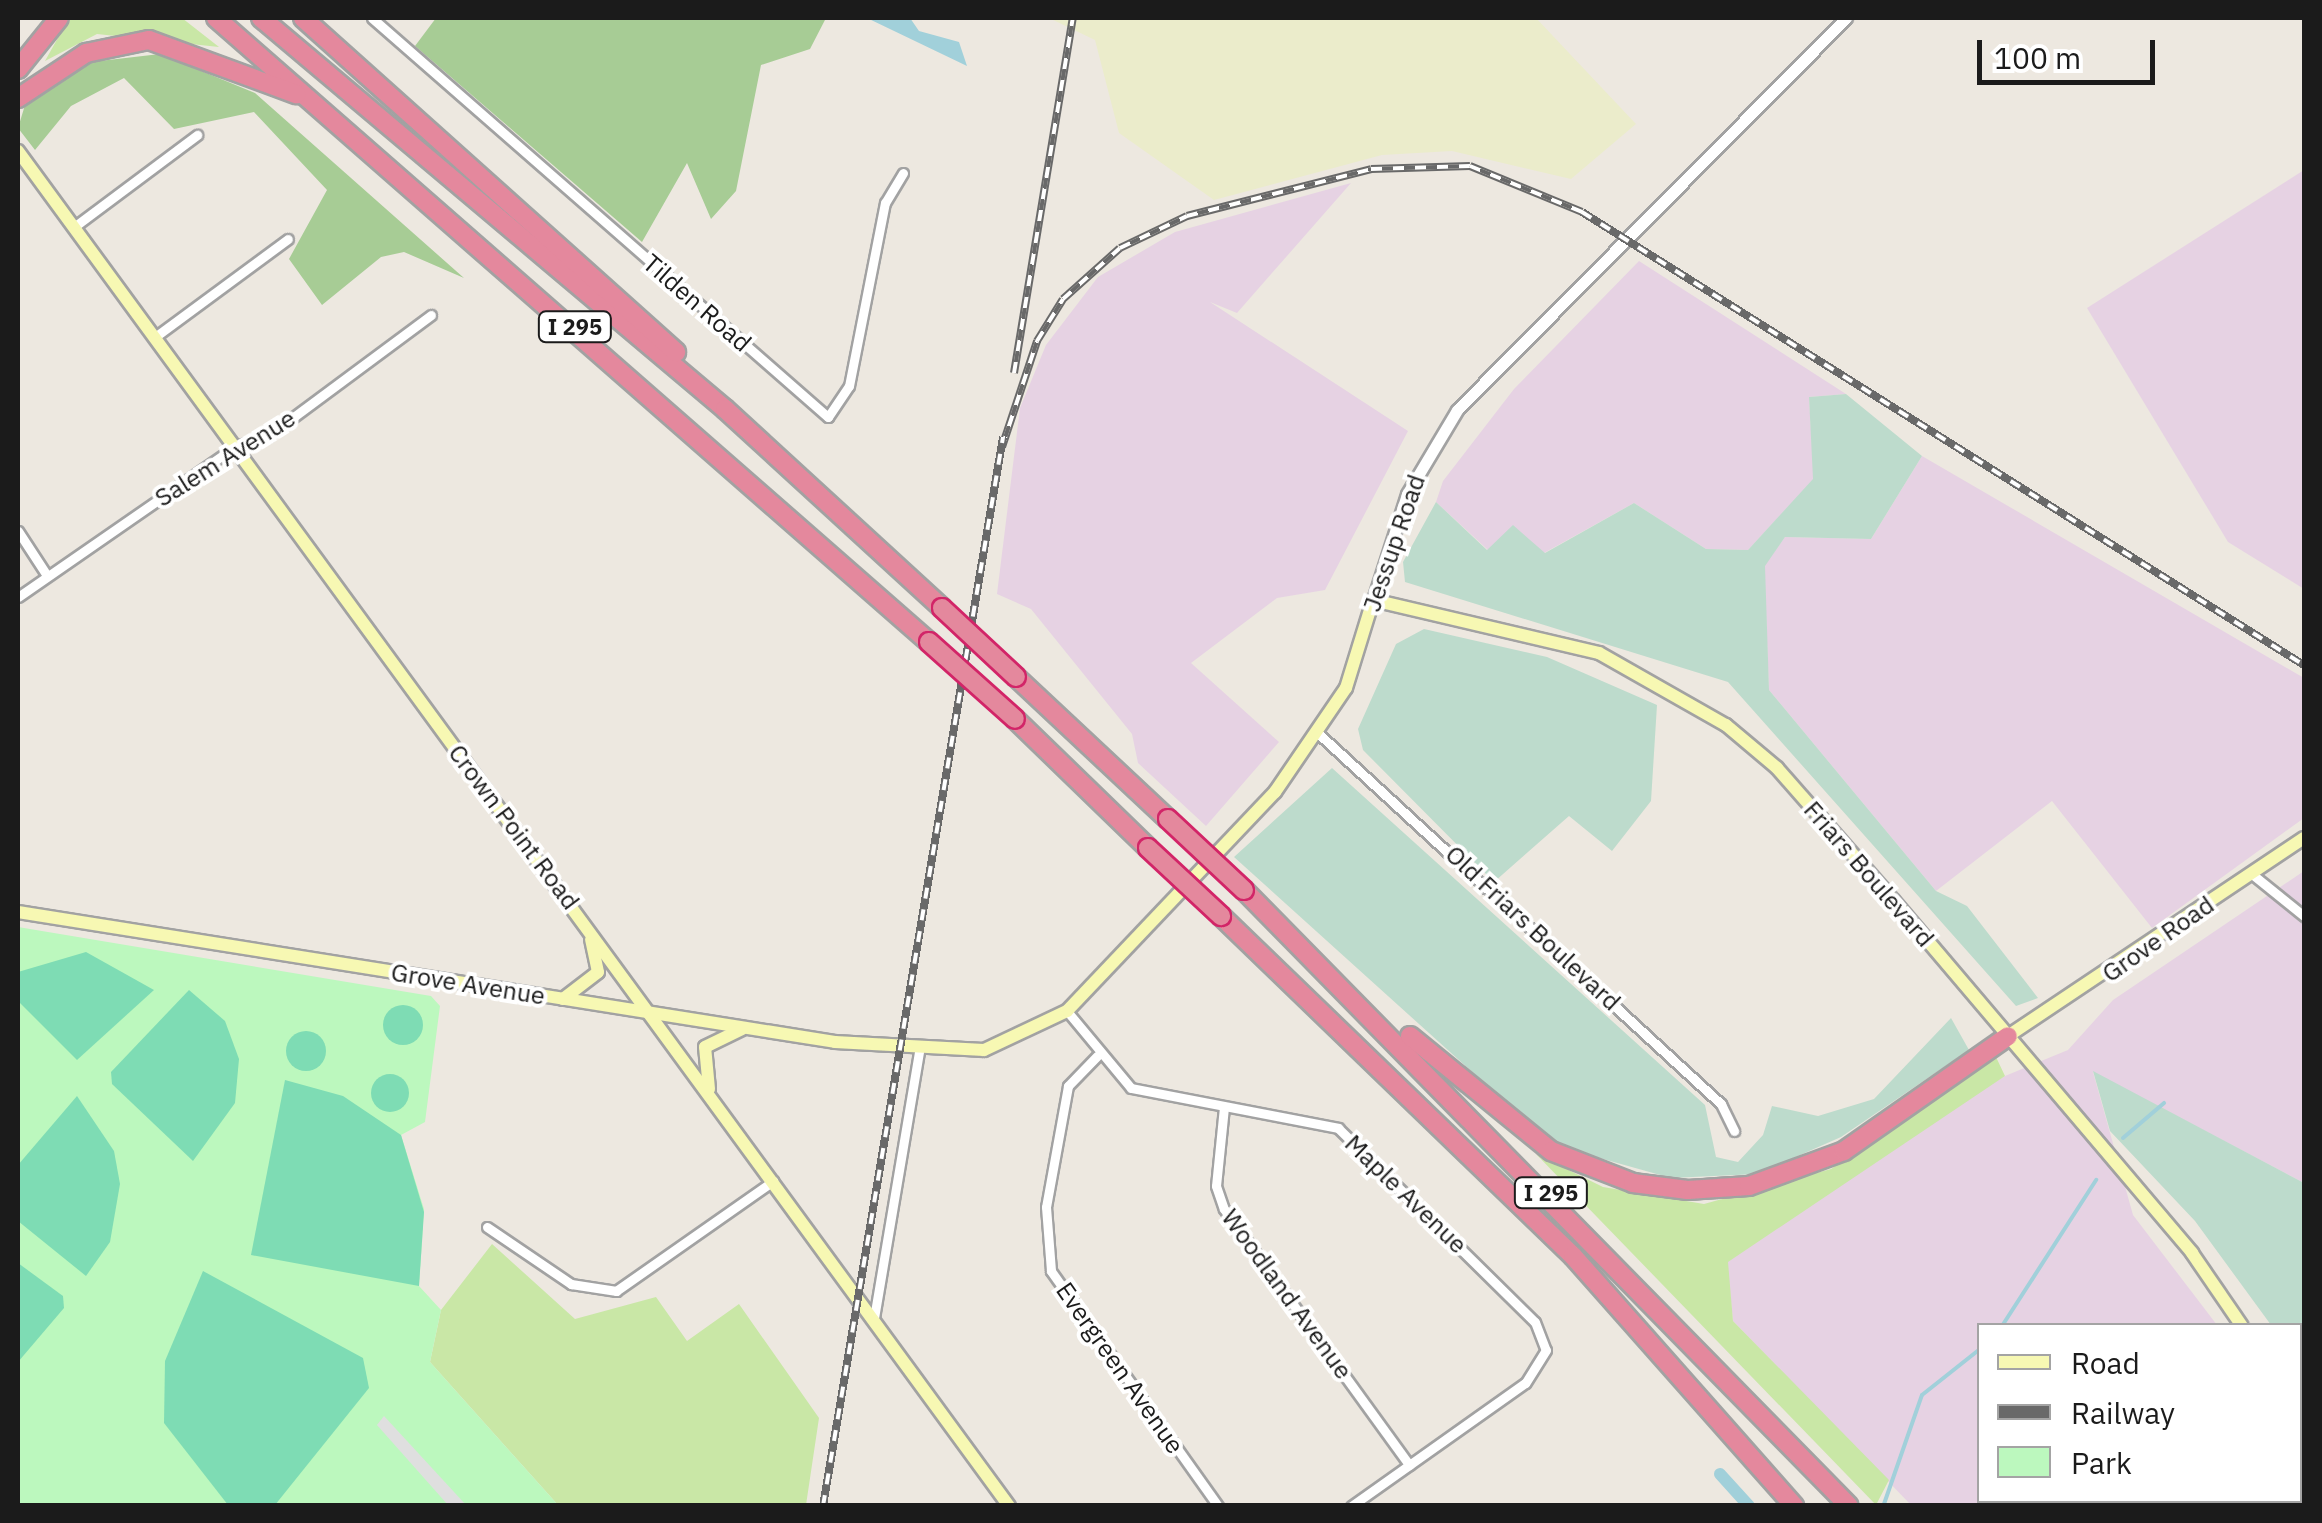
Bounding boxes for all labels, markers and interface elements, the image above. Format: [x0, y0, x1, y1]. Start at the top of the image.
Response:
scale bar [1982, 20, 2160, 82]
text: 100 m [1994, 38, 2081, 77]
street label: Tilden Road [637, 248, 757, 358]
road number: I 295 [538, 310, 612, 344]
street label: Salem Avenue [149, 403, 301, 513]
street label: Jessup Road [1357, 471, 1431, 615]
street label: Crown Point Road [442, 739, 586, 915]
street label: Friars Boulevard [1798, 795, 1940, 953]
street label: Old Friars Boulevard [1439, 839, 1627, 1017]
street label: Grove Road [2096, 890, 2220, 988]
street label: Grove Avenue [389, 957, 547, 1011]
street label: Maple Avenue [1339, 1128, 1473, 1260]
road number: I 295 [1514, 1176, 1588, 1210]
street label: Woodland Avenue [1215, 1203, 1359, 1385]
street label: Evergreen Avenue [1050, 1277, 1190, 1459]
legend [1977, 1323, 2302, 1503]
text: Road [2071, 1343, 2140, 1382]
text: Railway [2071, 1393, 2175, 1432]
text: Park [2071, 1443, 2132, 1482]

